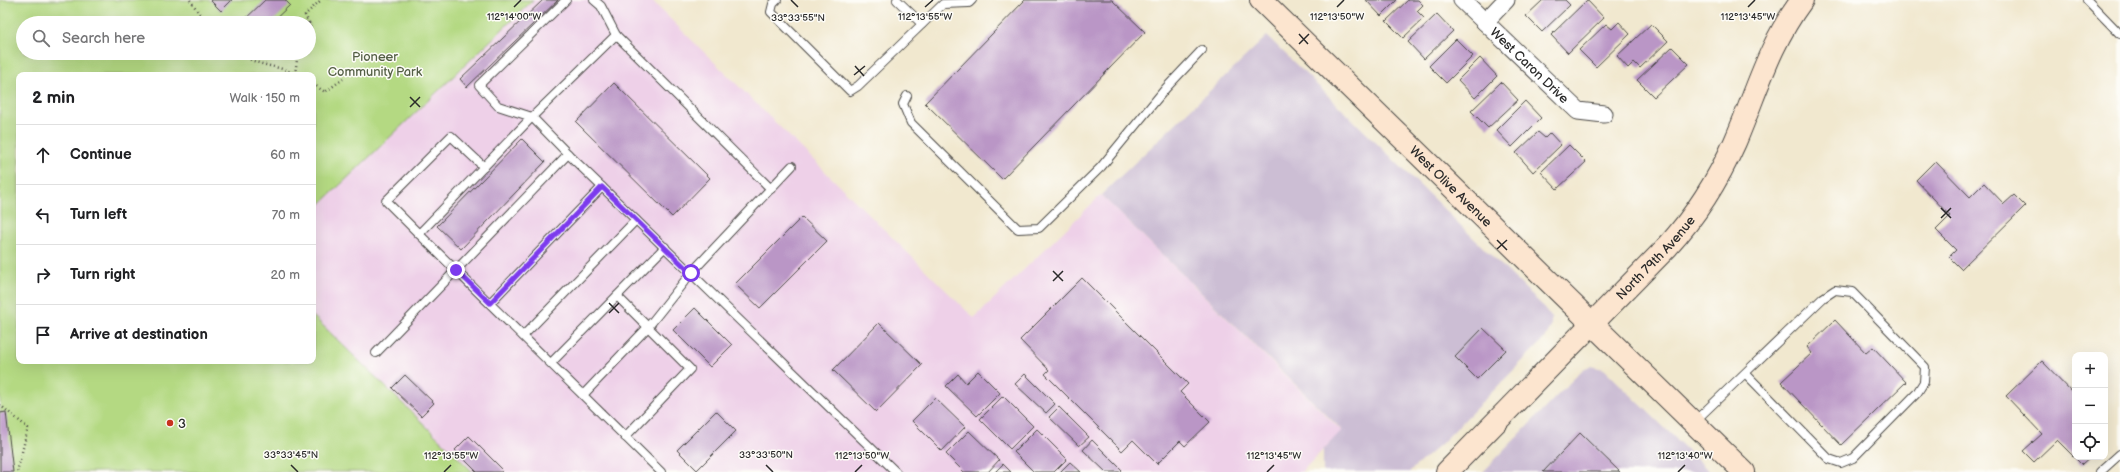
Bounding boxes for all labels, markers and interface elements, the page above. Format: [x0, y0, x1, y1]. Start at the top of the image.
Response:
text: 112°14'00"W [487, 11, 541, 23]
text: 112°13'55"W [898, 11, 952, 23]
text: 112°13'50"W [1310, 11, 1364, 23]
text: 112°13'45"W [1721, 11, 1775, 23]
text: 33°33'55"N [771, 12, 825, 24]
search box [16, 16, 316, 60]
street label: West Caron Drive [1487, 24, 1572, 107]
icon: search [30, 27, 52, 49]
text: Search here [62, 29, 145, 48]
park label: Pioneer Community Park [328, 49, 423, 80]
text: 2 min [32, 88, 75, 108]
text: Walk · 150 m [229, 90, 300, 106]
street label: West Olive Avenue [1406, 143, 1495, 231]
icon: ahead [32, 144, 54, 166]
text: Continue [70, 145, 132, 164]
text: 60 m [270, 147, 300, 163]
icon: left [32, 204, 54, 226]
text: Turn left [70, 205, 127, 224]
text: 70 m [272, 207, 300, 223]
street label: North 79th Avenue [1613, 213, 1699, 303]
route end [447, 261, 465, 279]
icon: right [32, 264, 54, 286]
route start [682, 264, 700, 282]
text: Turn right [70, 265, 135, 284]
text: 20 m [270, 267, 300, 283]
icon: arrive [32, 324, 54, 346]
text: Arrive at destination [70, 325, 208, 344]
map controls [2072, 352, 2108, 460]
button: + [2072, 352, 2108, 388]
button: − [2072, 388, 2108, 424]
place label: 3 [178, 416, 186, 432]
marker: 3 [165, 418, 175, 428]
button: locate [2072, 424, 2108, 460]
text: 33°33'45"N [264, 449, 318, 461]
text: 33°33'50"N [739, 449, 793, 461]
text: 112°13'55"W [424, 450, 478, 462]
text: 112°13'50"W [835, 450, 889, 462]
text: 112°13'45"W [1247, 450, 1301, 462]
text: 112°13'40"W [1657, 450, 1713, 462]

